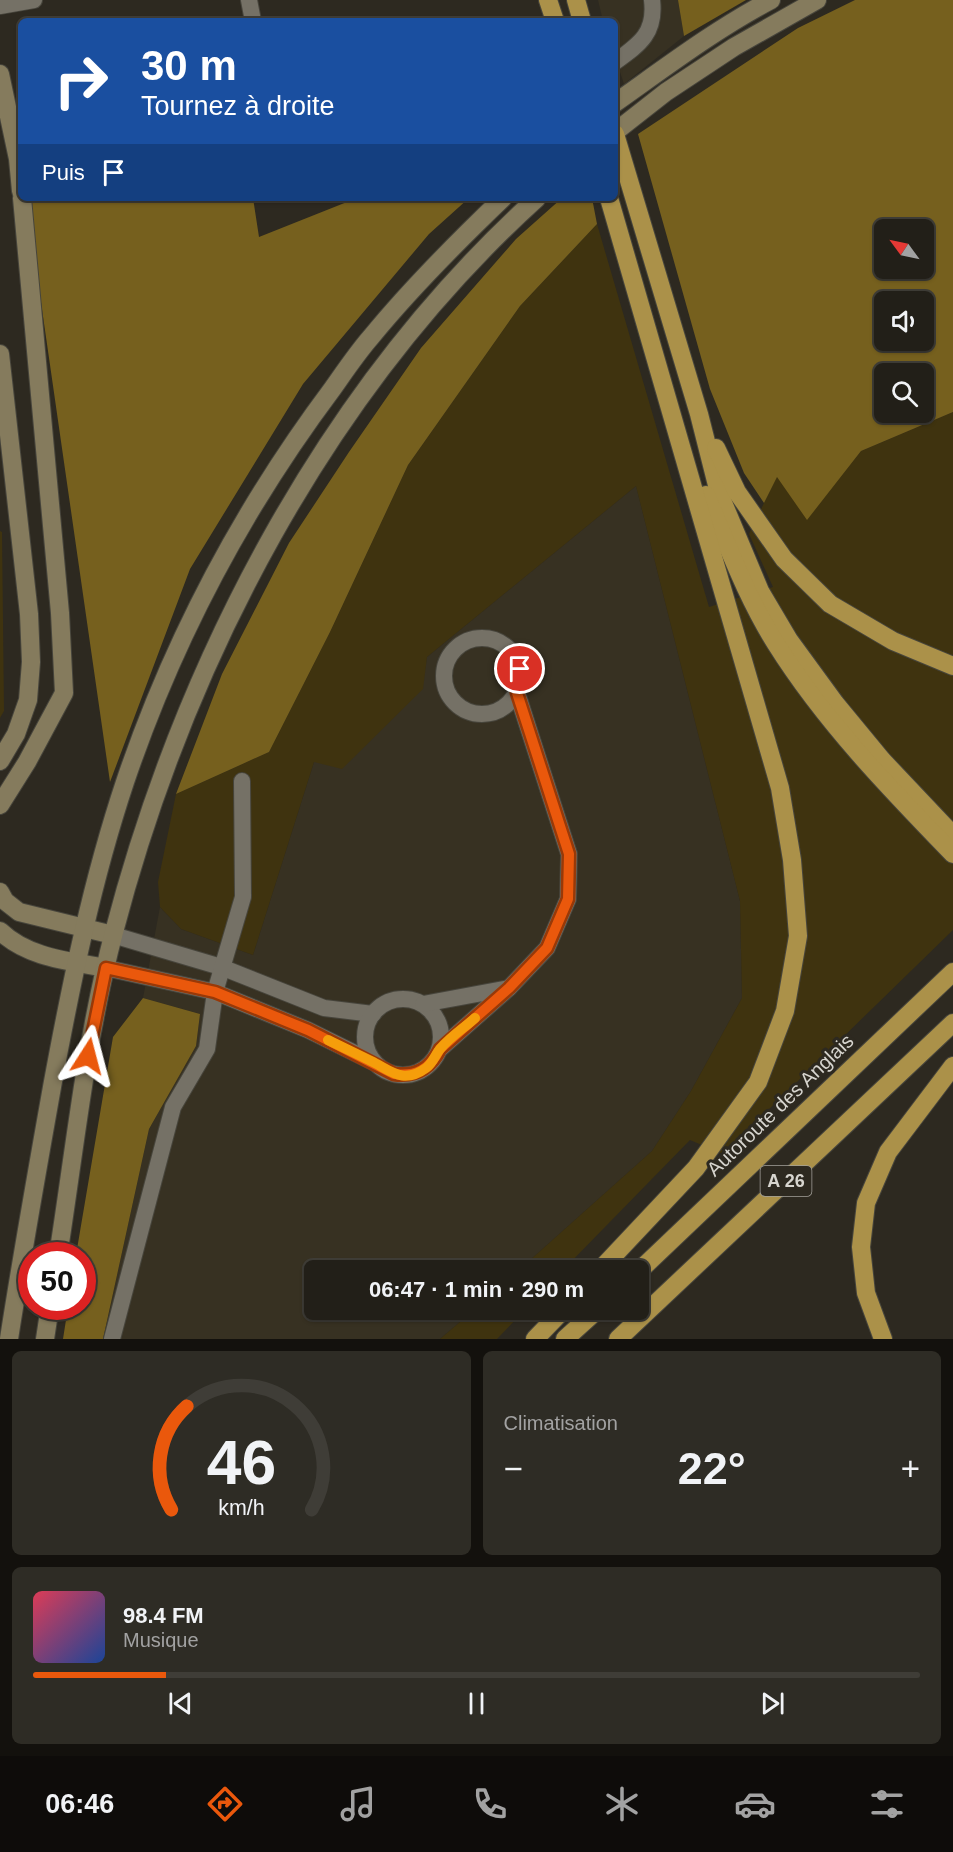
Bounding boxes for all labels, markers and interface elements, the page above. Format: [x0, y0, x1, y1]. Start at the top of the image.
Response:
icon: right [42, 42, 120, 120]
text: 30 m [141, 42, 237, 89]
text: Tournez à droite [141, 91, 335, 121]
icon: arrive [97, 156, 130, 189]
text: Puis [42, 160, 85, 185]
north arrow [874, 219, 934, 279]
map controls [874, 219, 934, 423]
button: sound [874, 291, 934, 351]
button: search [874, 363, 934, 423]
pin [494, 643, 545, 694]
icon: arrive [503, 652, 536, 685]
position arrow [56, 1024, 120, 1088]
street label: Autoroute des Anglais [702, 1029, 858, 1181]
road number: A 26 [760, 1166, 812, 1196]
speed limit sign: 50 [18, 1242, 96, 1320]
text: 06:47 · 1 min · 290 m [369, 1277, 584, 1302]
text: Climatisation [504, 1412, 618, 1434]
text: 46 [207, 1428, 276, 1497]
text: 22° [678, 1443, 746, 1494]
text: − [504, 1450, 523, 1487]
text: + [901, 1450, 920, 1487]
text: km/h [218, 1496, 264, 1520]
text: 98.4 FM [123, 1603, 204, 1628]
text: Musique [123, 1629, 199, 1651]
icon: previous [164, 1687, 197, 1720]
icon: pause [460, 1687, 493, 1720]
icon: next [756, 1687, 789, 1720]
icon: directions [204, 1783, 246, 1825]
icon: music [337, 1783, 379, 1825]
icon: phone [469, 1783, 511, 1825]
icon: climate [601, 1783, 643, 1825]
icon: car [734, 1783, 776, 1825]
icon: filters [866, 1783, 908, 1825]
text: 06:46 [45, 1789, 114, 1819]

